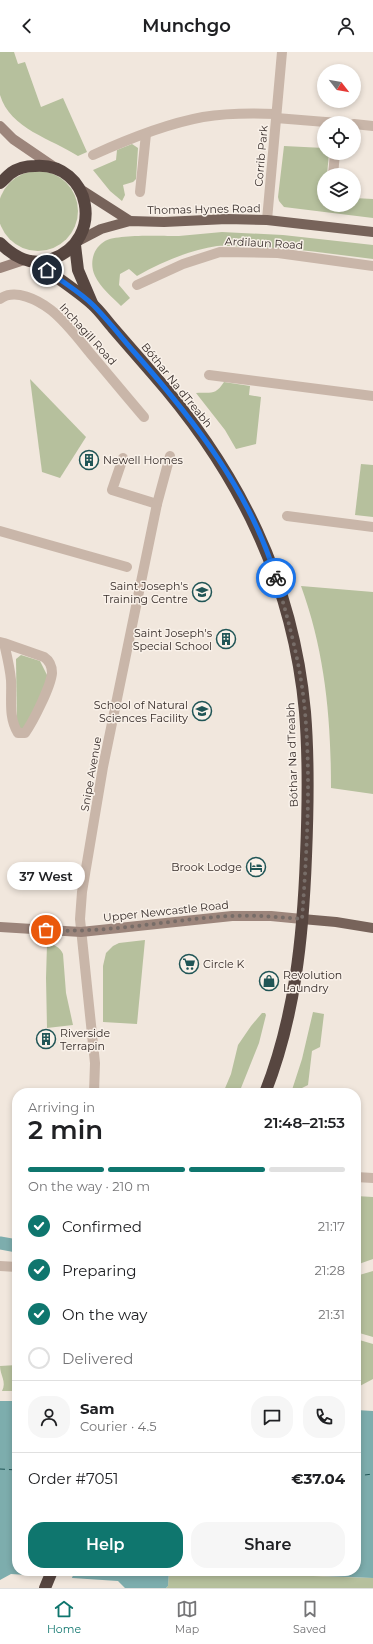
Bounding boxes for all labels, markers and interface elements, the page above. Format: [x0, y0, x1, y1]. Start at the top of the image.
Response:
icon: back [16, 15, 38, 37]
text: Munchgo [142, 15, 231, 37]
icon: person [335, 15, 357, 37]
north arrow [317, 64, 361, 108]
map controls [317, 64, 361, 212]
button: locate [317, 116, 361, 160]
street label: Corrib Park [251, 124, 271, 187]
button: layers [317, 168, 361, 212]
street label: Thomas Hynes Road [147, 201, 261, 217]
street label: Ardilaun Road [224, 234, 304, 252]
pin [30, 253, 64, 287]
icon: home [36, 259, 58, 281]
street label: Inchagill Road [56, 300, 120, 368]
street label: Bóthar Na dTreabh [139, 340, 215, 430]
building icon: Newell Homes [78, 449, 100, 471]
place label: Newell Homes [103, 453, 184, 467]
courier [256, 558, 296, 598]
icon: bike [265, 567, 287, 589]
place label: Saint Joseph's Training Centre [103, 579, 189, 606]
school or university icon: Saint Joseph's Training Centre [191, 581, 213, 603]
place label: Saint Joseph's Special School [133, 626, 213, 653]
building icon: Saint Joseph's Special School [215, 628, 237, 650]
place label: School of Natural Sciences Facility [94, 698, 188, 725]
school or university icon: School of Natural Sciences Facility [191, 700, 213, 722]
street label: Bóthar Na dTreabh [283, 702, 301, 808]
street label: Snipe Avenue [78, 735, 105, 812]
hotel icon: Brook Lodge [245, 856, 267, 878]
place label: Brook Lodge [171, 860, 242, 874]
callout: 37 West [7, 862, 85, 890]
text: 37 West [19, 868, 73, 884]
street label: Upper Newcastle Road [102, 897, 230, 925]
pin [29, 913, 63, 947]
icon: bag [35, 919, 57, 941]
supermarket icon: Circle K [178, 953, 200, 975]
place label: Circle K [203, 957, 245, 971]
place label: Revolution Laundry [283, 968, 342, 995]
shop icon: Revolution Laundry [258, 970, 280, 992]
place label: Riverside Terrapin [60, 1026, 111, 1053]
building icon: Riverside Terrapin [35, 1028, 57, 1050]
text: Arriving in [28, 1099, 95, 1115]
text: 21:48–21:53 [264, 1113, 345, 1132]
text: 2 min [28, 1114, 103, 1146]
text: On the way · 210 m [28, 1178, 150, 1194]
icon: check [28, 1215, 50, 1237]
text: Confirmed [62, 1217, 142, 1236]
text: 21:17 [318, 1218, 345, 1234]
icon: check [28, 1259, 50, 1281]
text: Preparing [62, 1261, 137, 1280]
text: 21:28 [314, 1262, 345, 1278]
icon: check [28, 1303, 50, 1325]
text: On the way [62, 1305, 147, 1324]
text: 21:31 [318, 1306, 345, 1322]
text: Delivered [62, 1349, 134, 1368]
button: person [28, 1396, 70, 1438]
button: chat [251, 1396, 293, 1438]
button: phone [303, 1396, 345, 1438]
text: Sam [80, 1399, 115, 1418]
text: Courier · 4.5 [80, 1418, 157, 1434]
text: Order #7051 [28, 1469, 118, 1488]
text: €37.04 [291, 1469, 345, 1488]
button: Help [28, 1522, 183, 1568]
button: Share [191, 1522, 345, 1568]
tab: Home [47, 1598, 81, 1636]
tab: Map [175, 1598, 199, 1636]
tab: Saved [293, 1598, 326, 1636]

